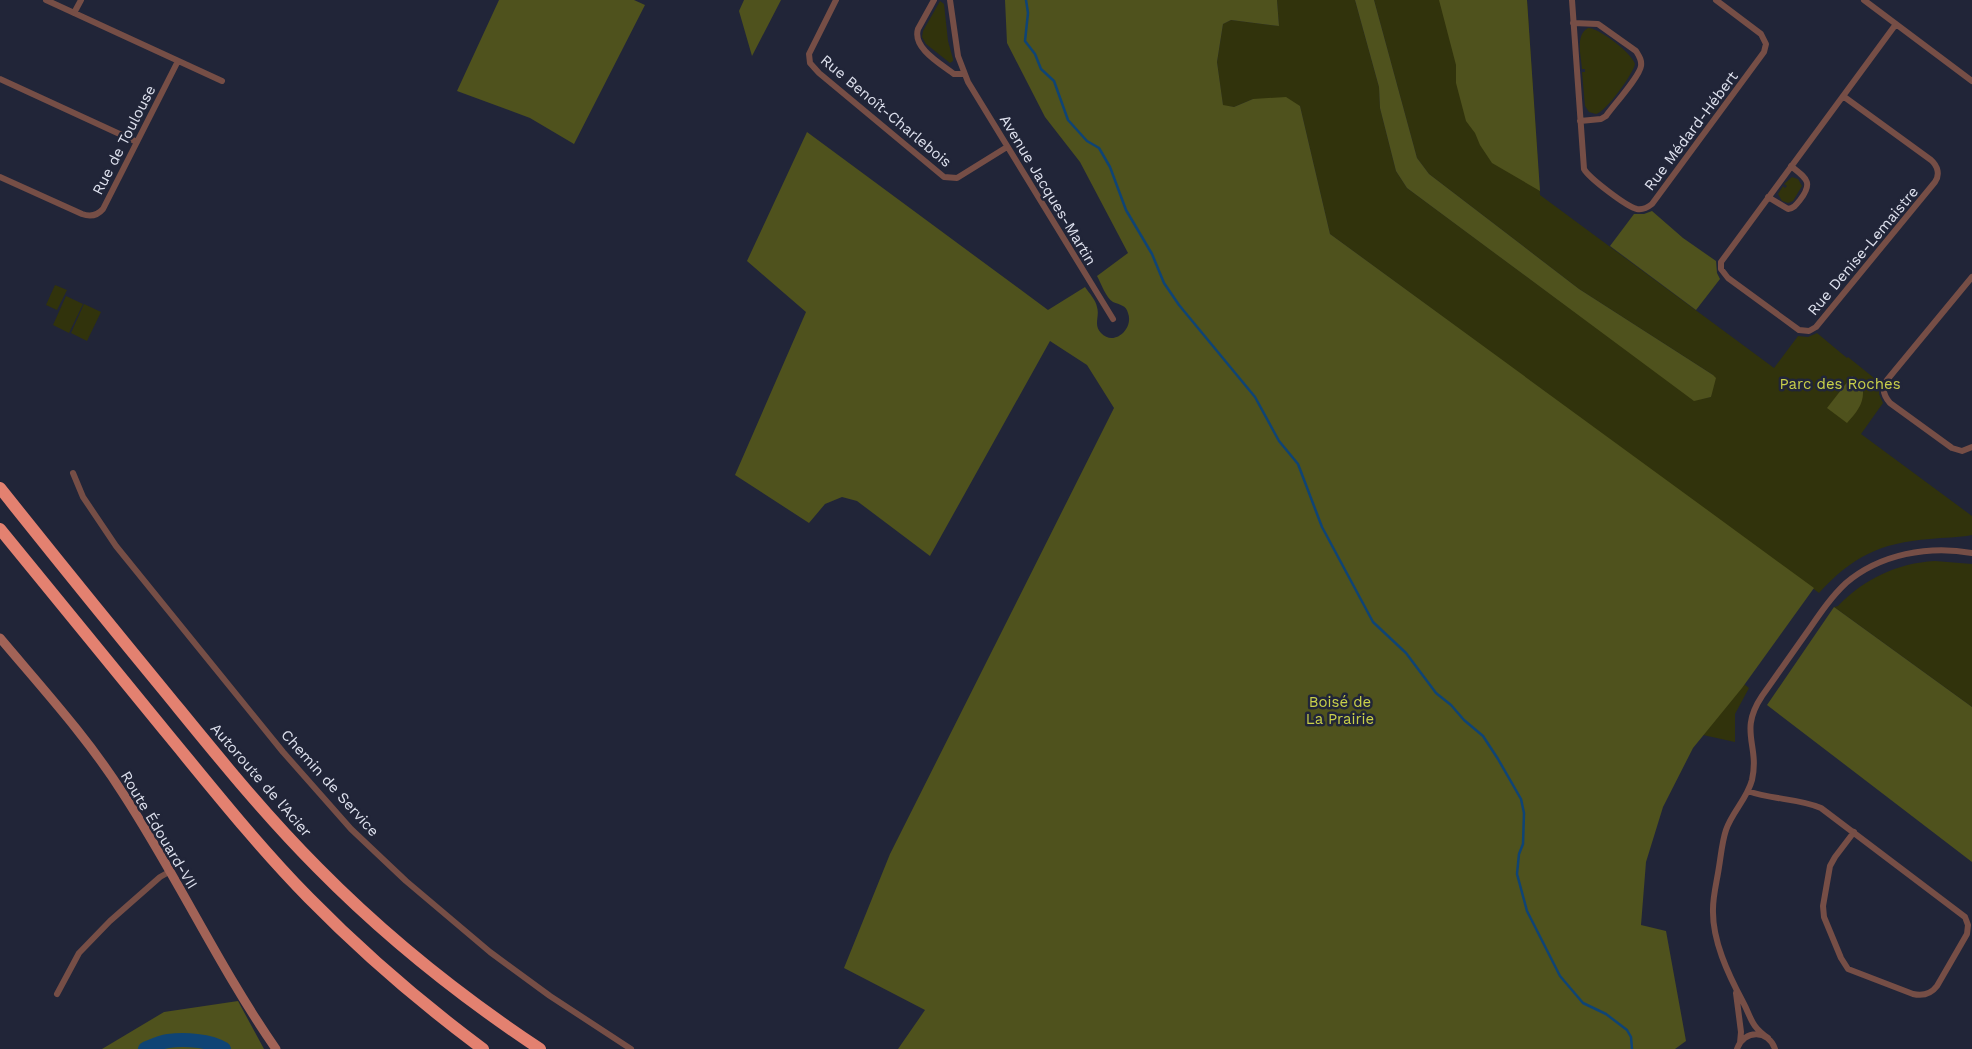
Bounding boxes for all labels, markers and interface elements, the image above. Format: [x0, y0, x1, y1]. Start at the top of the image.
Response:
street label: Rue Benoît-Charlebois [817, 51, 955, 171]
street label: Rue Médard-Hébert [1640, 67, 1742, 194]
street label: Rue de Toulouse [89, 82, 159, 198]
street label: Avenue Jacques-Martin [996, 112, 1100, 268]
street label: Rue Denise-Lemaistre [1804, 183, 1922, 319]
park label: Parc des Roches [1779, 375, 1901, 393]
park label: Boisé de La Prairie [1306, 693, 1374, 728]
street label: Autoroute de l'Acier [207, 719, 315, 841]
street label: Chemin de Service [277, 726, 383, 840]
street label: Route Édouard-VII [117, 768, 201, 892]

